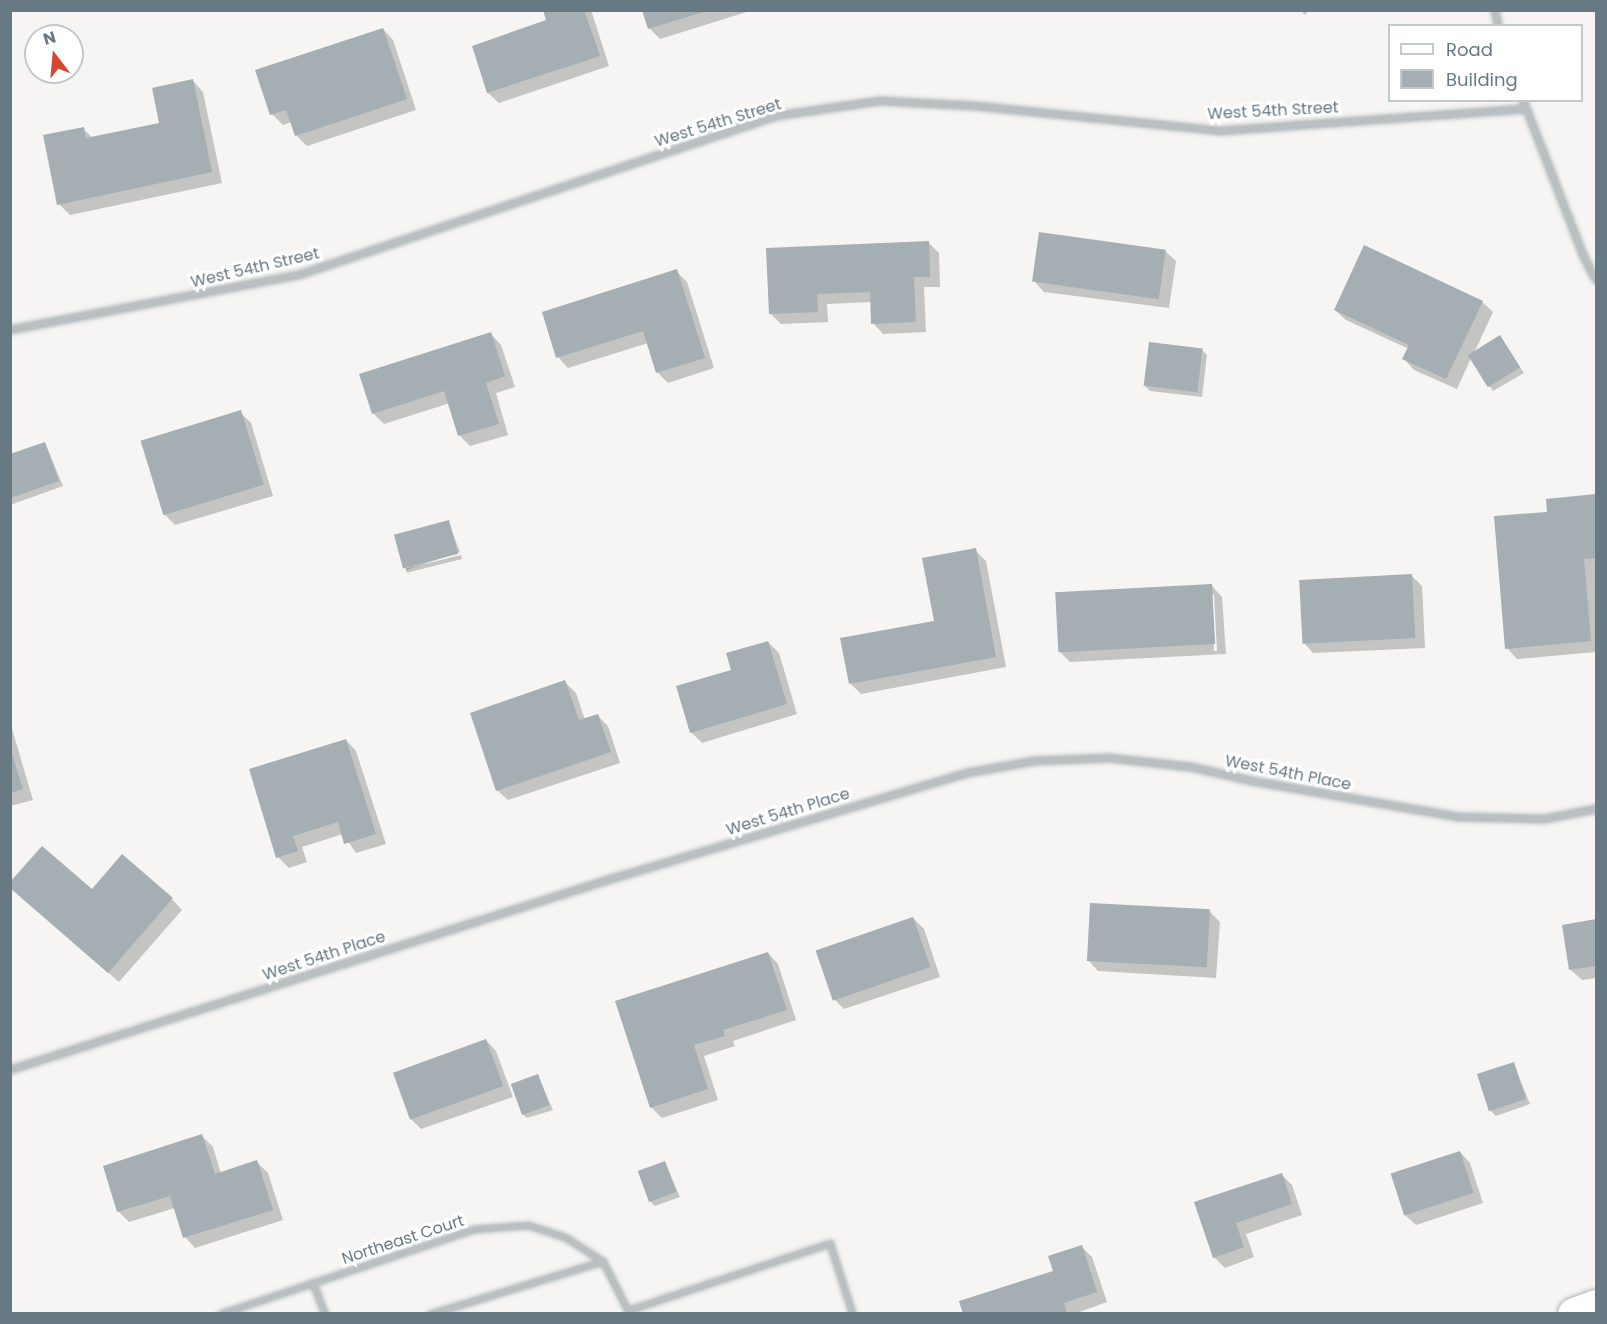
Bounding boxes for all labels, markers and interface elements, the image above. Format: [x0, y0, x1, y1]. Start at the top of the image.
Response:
north arrow [24, 24, 84, 84]
legend [1388, 24, 1583, 102]
text: N [40, 25, 58, 51]
text: Road [1446, 37, 1493, 62]
text: Building [1446, 67, 1518, 92]
street label: West 54th Street [652, 95, 784, 151]
street label: West 54th Street [1207, 98, 1339, 124]
street label: West 54th Street [189, 244, 321, 292]
street label: West 54th Place [1223, 751, 1353, 795]
street label: West 54th Place [724, 784, 852, 840]
street label: West 54th Place [260, 927, 388, 985]
street label: Northeast Court [339, 1211, 467, 1269]

